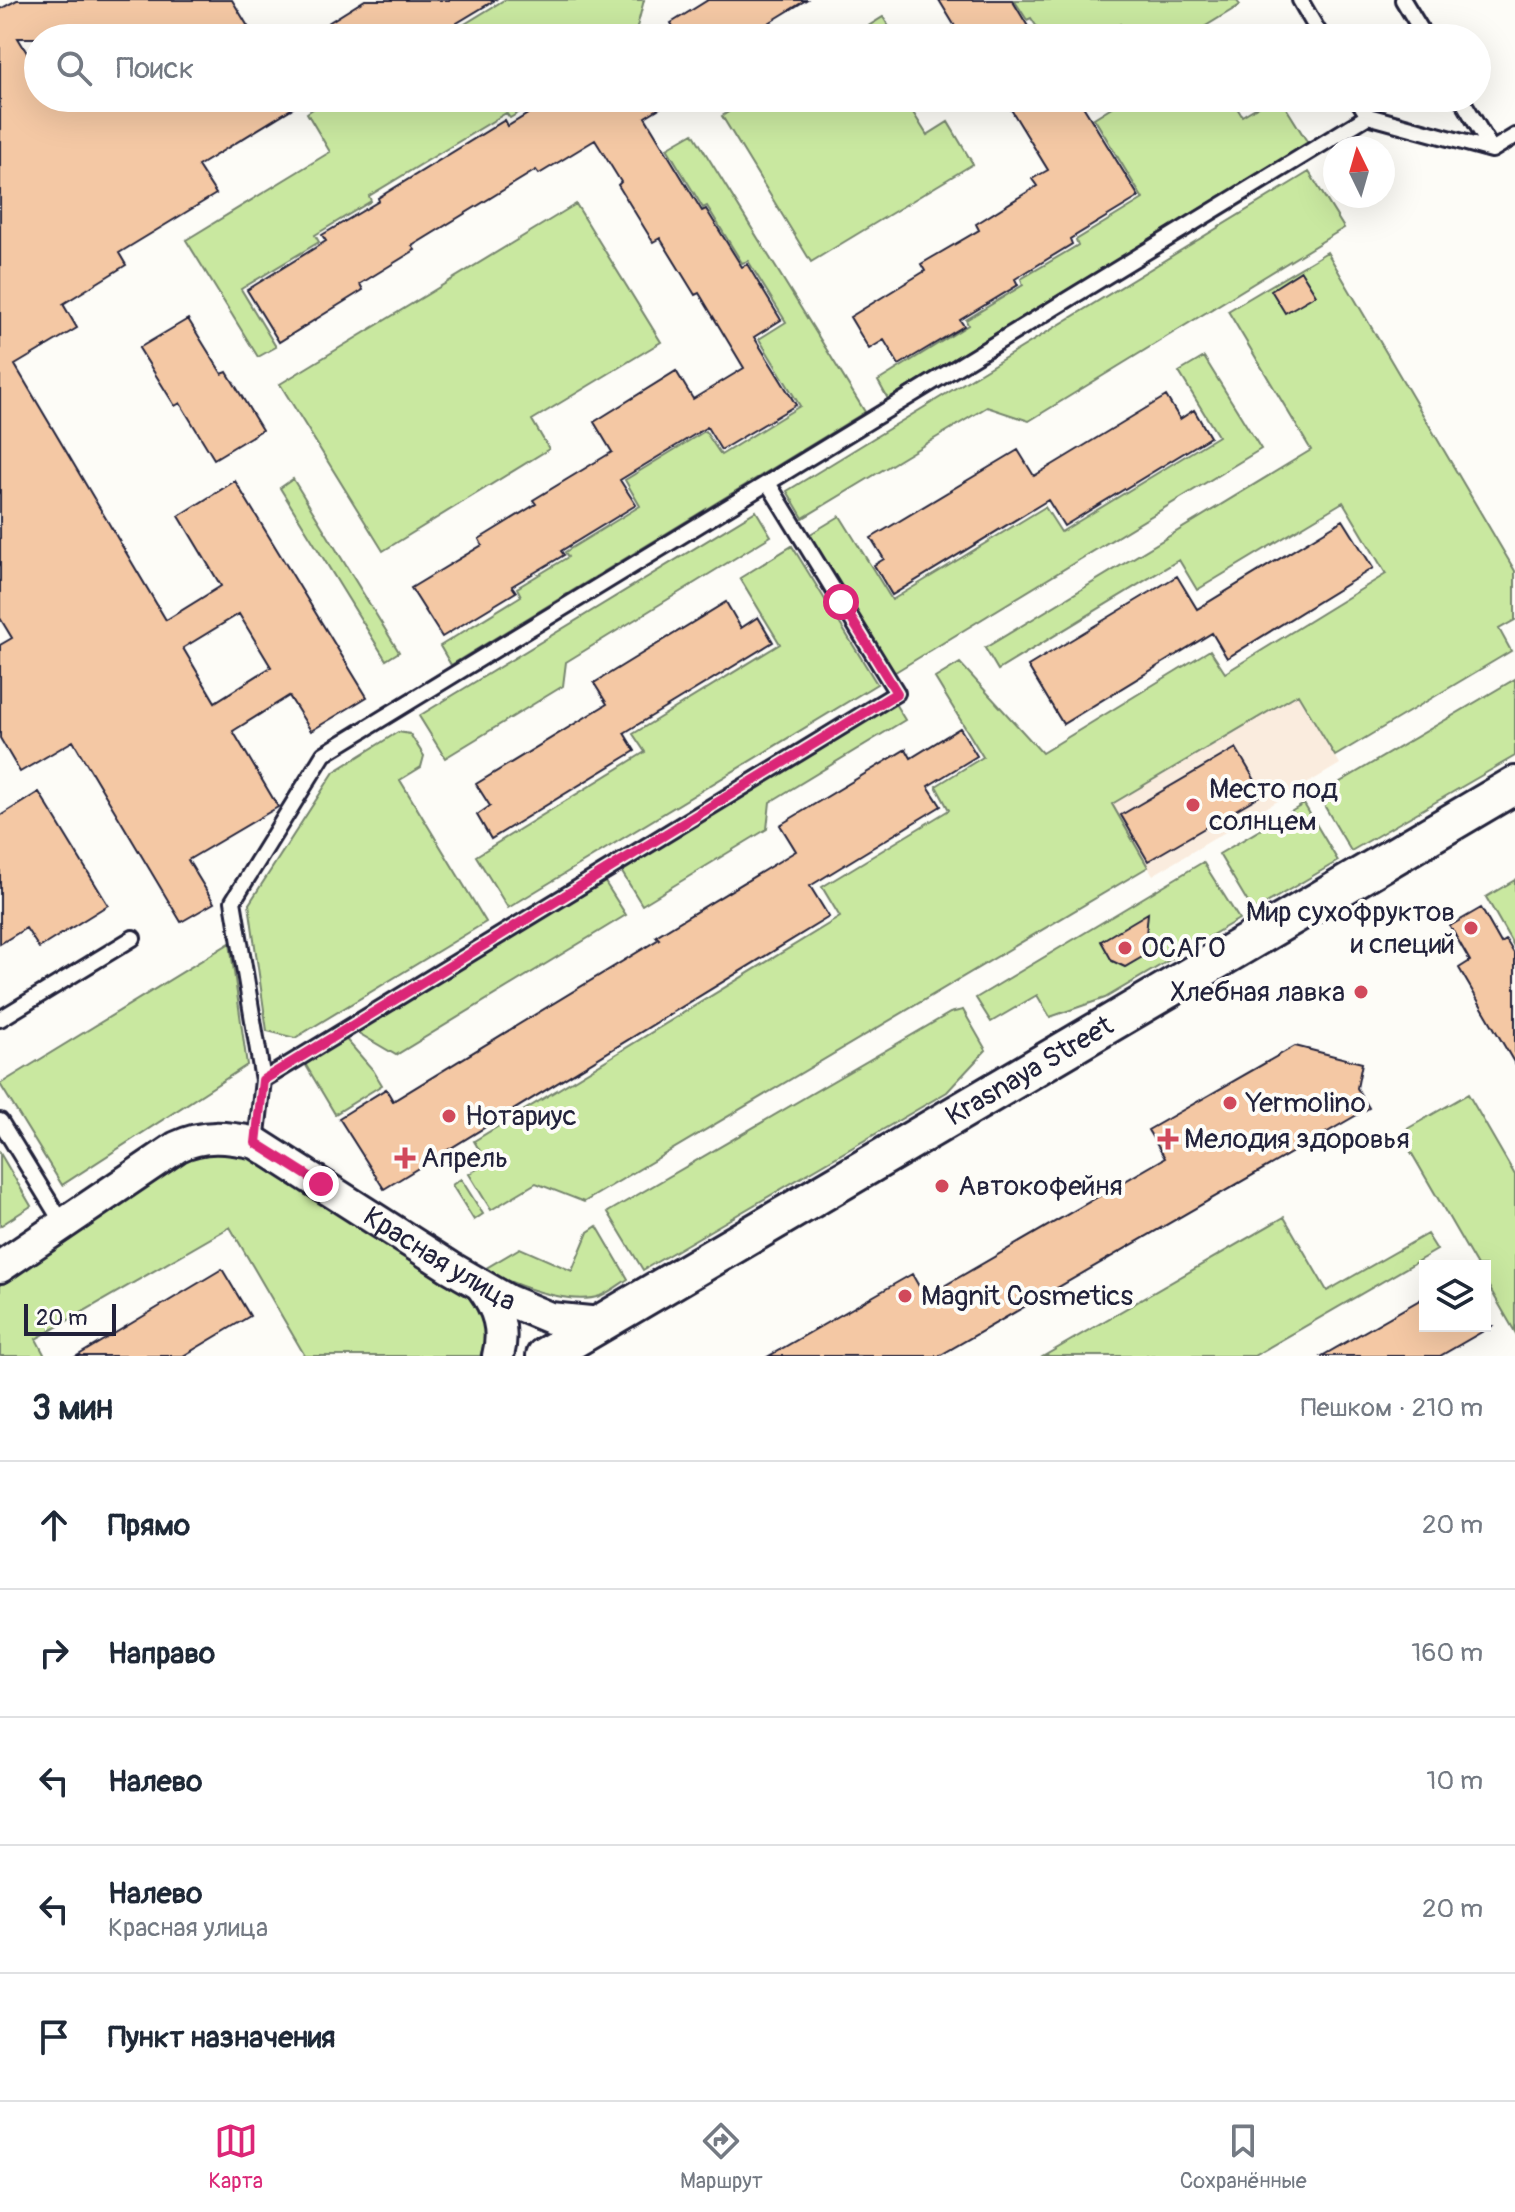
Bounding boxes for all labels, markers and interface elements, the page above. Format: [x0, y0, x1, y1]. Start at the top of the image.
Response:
search box [24, 24, 1491, 112]
icon: search [52, 46, 96, 90]
text: Поиск [116, 50, 194, 87]
north arrow [1323, 136, 1395, 208]
route start [823, 584, 859, 620]
place label: Место под солнцем [1209, 772, 1338, 839]
marker: Место под солнцем [1184, 796, 1202, 814]
place label: Мир сухофруктов и специй [1246, 895, 1455, 962]
marker: Мир сухофруктов и специй [1462, 919, 1480, 937]
place label: ОСАГО [1141, 931, 1225, 966]
marker: ОСАГО [1116, 939, 1134, 957]
place label: Хлебная лавка [1170, 975, 1345, 1010]
marker: Хлебная лавка [1352, 983, 1370, 1001]
street label: Krasnaya Street [939, 1008, 1120, 1134]
place label: Yermolino [1245, 1086, 1366, 1121]
marker: Yermolino [1221, 1094, 1239, 1112]
place label: Нотариус [465, 1099, 577, 1134]
marker: Нотариус [440, 1107, 458, 1125]
place label: Мелодия здоровья [1184, 1122, 1410, 1157]
marker: Мелодия здоровья [1159, 1130, 1177, 1148]
place label: Апрель [421, 1141, 508, 1176]
marker: Апрель [396, 1149, 414, 1167]
route end [303, 1166, 339, 1202]
place label: Автокофейня [958, 1169, 1123, 1204]
marker: Автокофейня [933, 1177, 951, 1195]
street label: Красная улица [357, 1199, 521, 1319]
map controls [1419, 1260, 1491, 1332]
button: layers [1419, 1260, 1491, 1332]
place label: Magnit Cosmetics [921, 1279, 1133, 1314]
marker: Magnit Cosmetics [896, 1287, 914, 1305]
scale bar [24, 1300, 116, 1336]
text: 20 m [36, 1304, 88, 1332]
text: 3 мин [32, 1387, 113, 1430]
text: Пешком · 210 m [1301, 1392, 1483, 1424]
icon: ahead [32, 1503, 76, 1547]
text: Прямо [108, 1507, 190, 1544]
text: 20 m [1422, 1509, 1483, 1541]
icon: right [32, 1631, 76, 1675]
text: Направо [108, 1635, 215, 1672]
text: 160 m [1411, 1637, 1483, 1669]
icon: left [32, 1759, 76, 1803]
text: Налево [108, 1763, 202, 1800]
text: 10 m [1426, 1765, 1483, 1797]
text: Налево [108, 1875, 202, 1912]
icon: left [32, 1887, 76, 1931]
text: 20 m [1422, 1893, 1483, 1925]
text: Красная улица [108, 1912, 268, 1944]
icon: arrive [32, 2015, 76, 2059]
text: Пункт назначения [108, 2019, 335, 2056]
tab: Карта [208, 2119, 263, 2195]
tab: Маршрут [680, 2119, 763, 2195]
tab: Сохранённые [1180, 2119, 1307, 2195]

